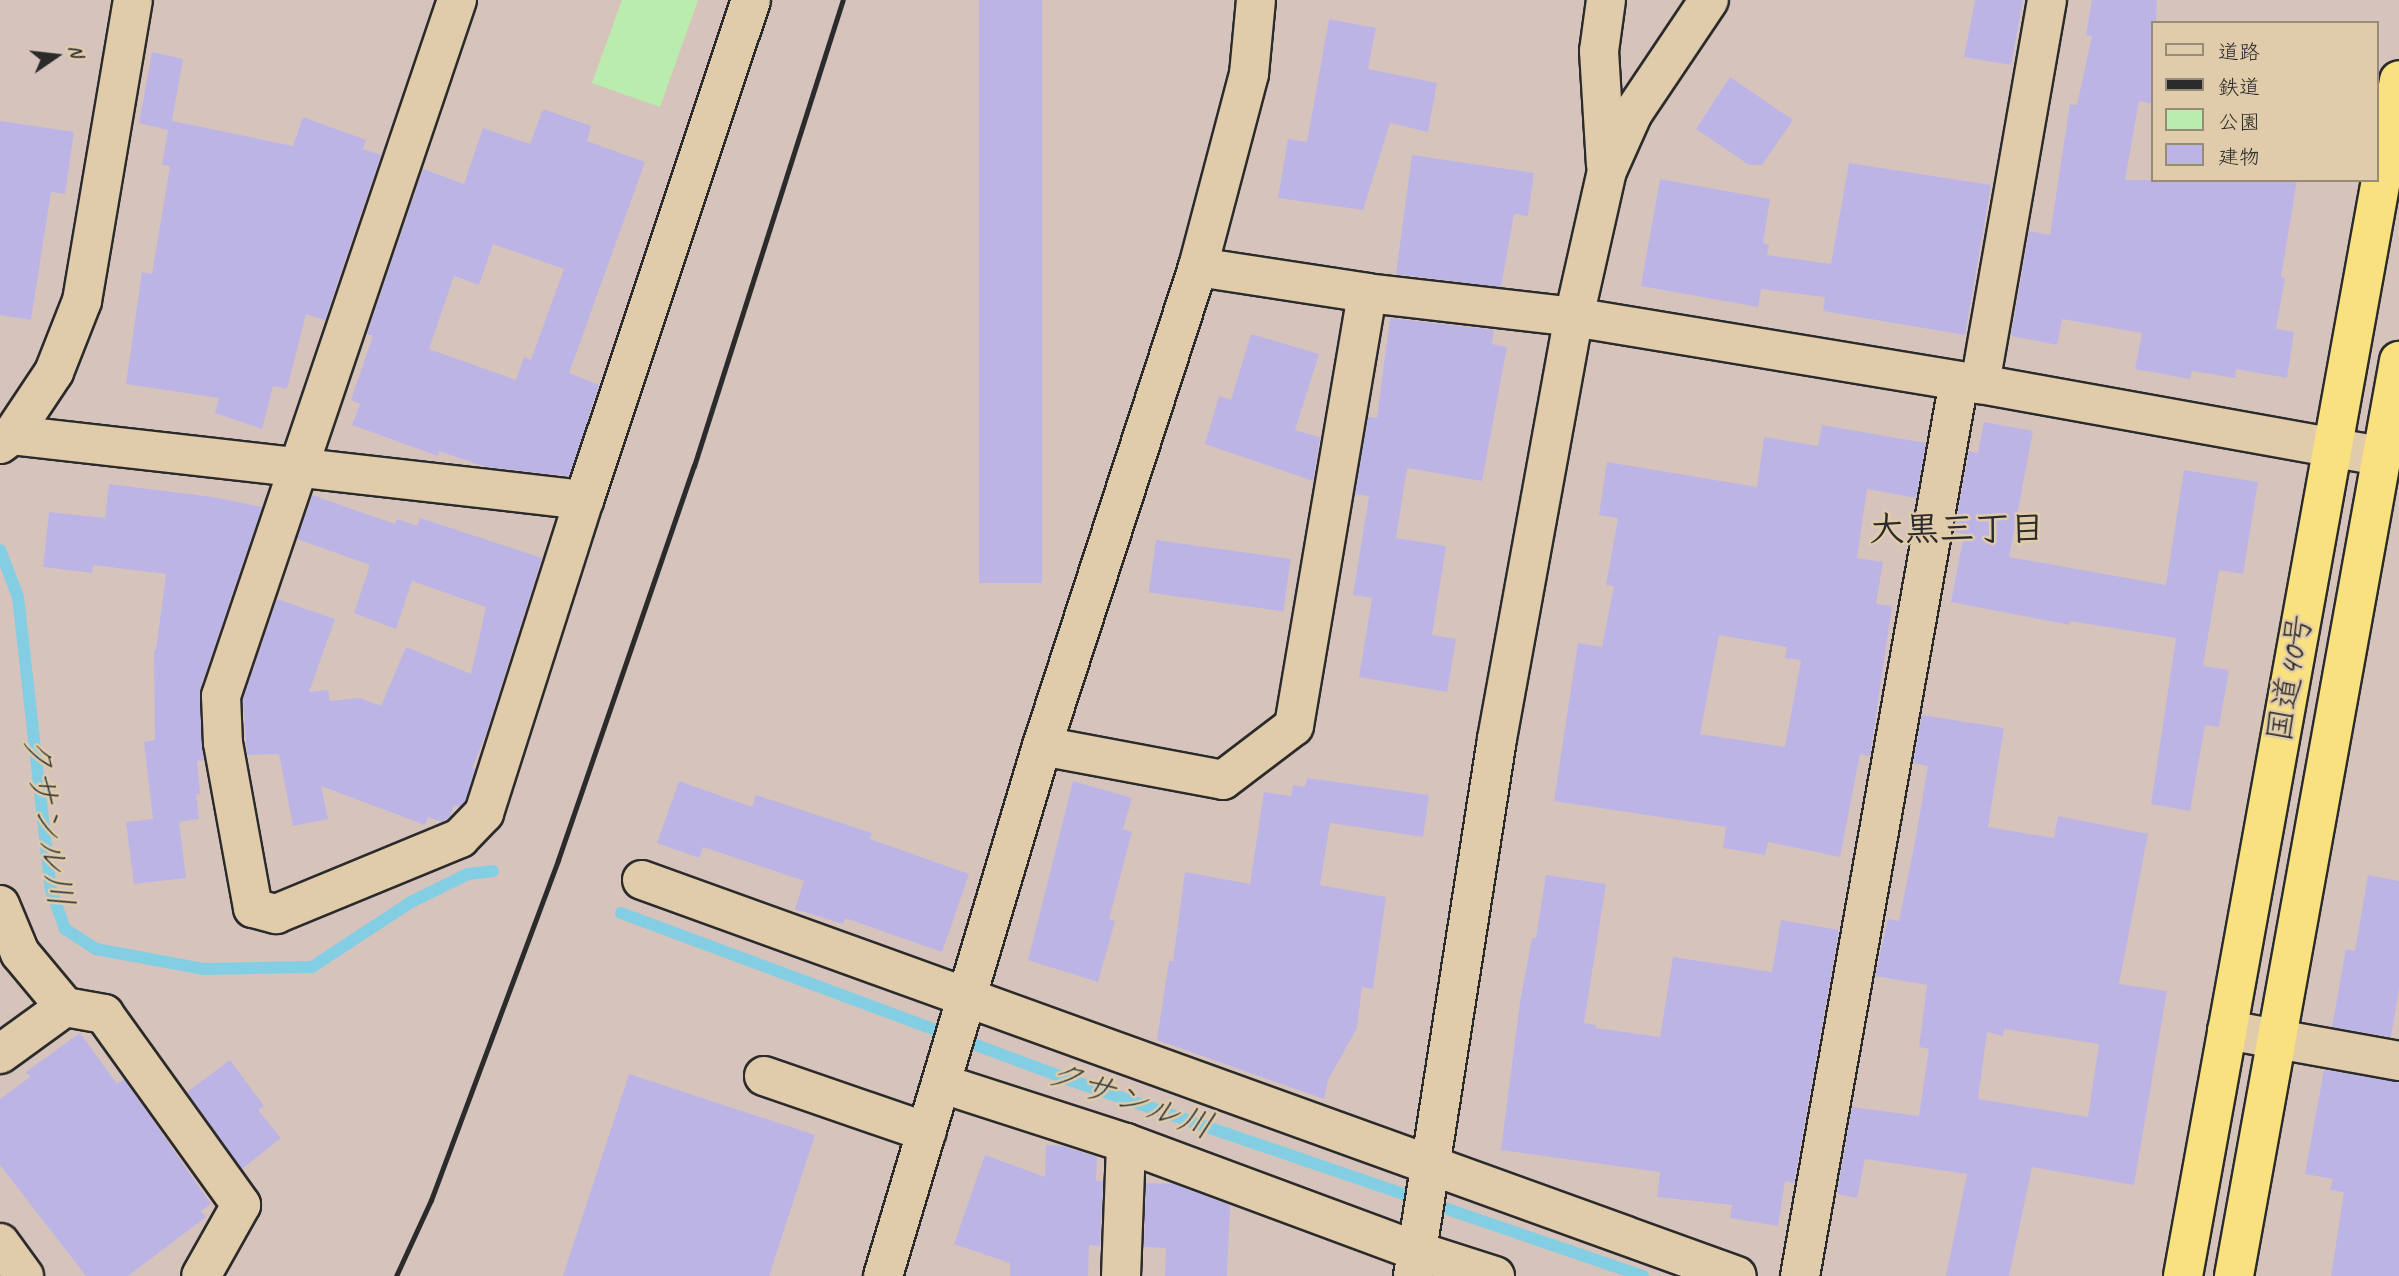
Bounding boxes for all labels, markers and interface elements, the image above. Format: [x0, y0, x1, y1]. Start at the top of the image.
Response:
north arrow [21, 21, 91, 91]
legend [2150, 21, 2378, 182]
text: 道路 [2218, 39, 2260, 65]
text: N [63, 42, 89, 60]
text: 鉄道 [2218, 74, 2260, 100]
text: 公園 [2218, 109, 2260, 135]
text: 建物 [2218, 144, 2260, 170]
district label: 大黒三丁目 [1870, 508, 2044, 550]
street label: 国道40号 [2259, 611, 2321, 745]
water label: クサンル川 [14, 731, 82, 911]
water label: クサンル川 [1040, 1052, 1220, 1148]

